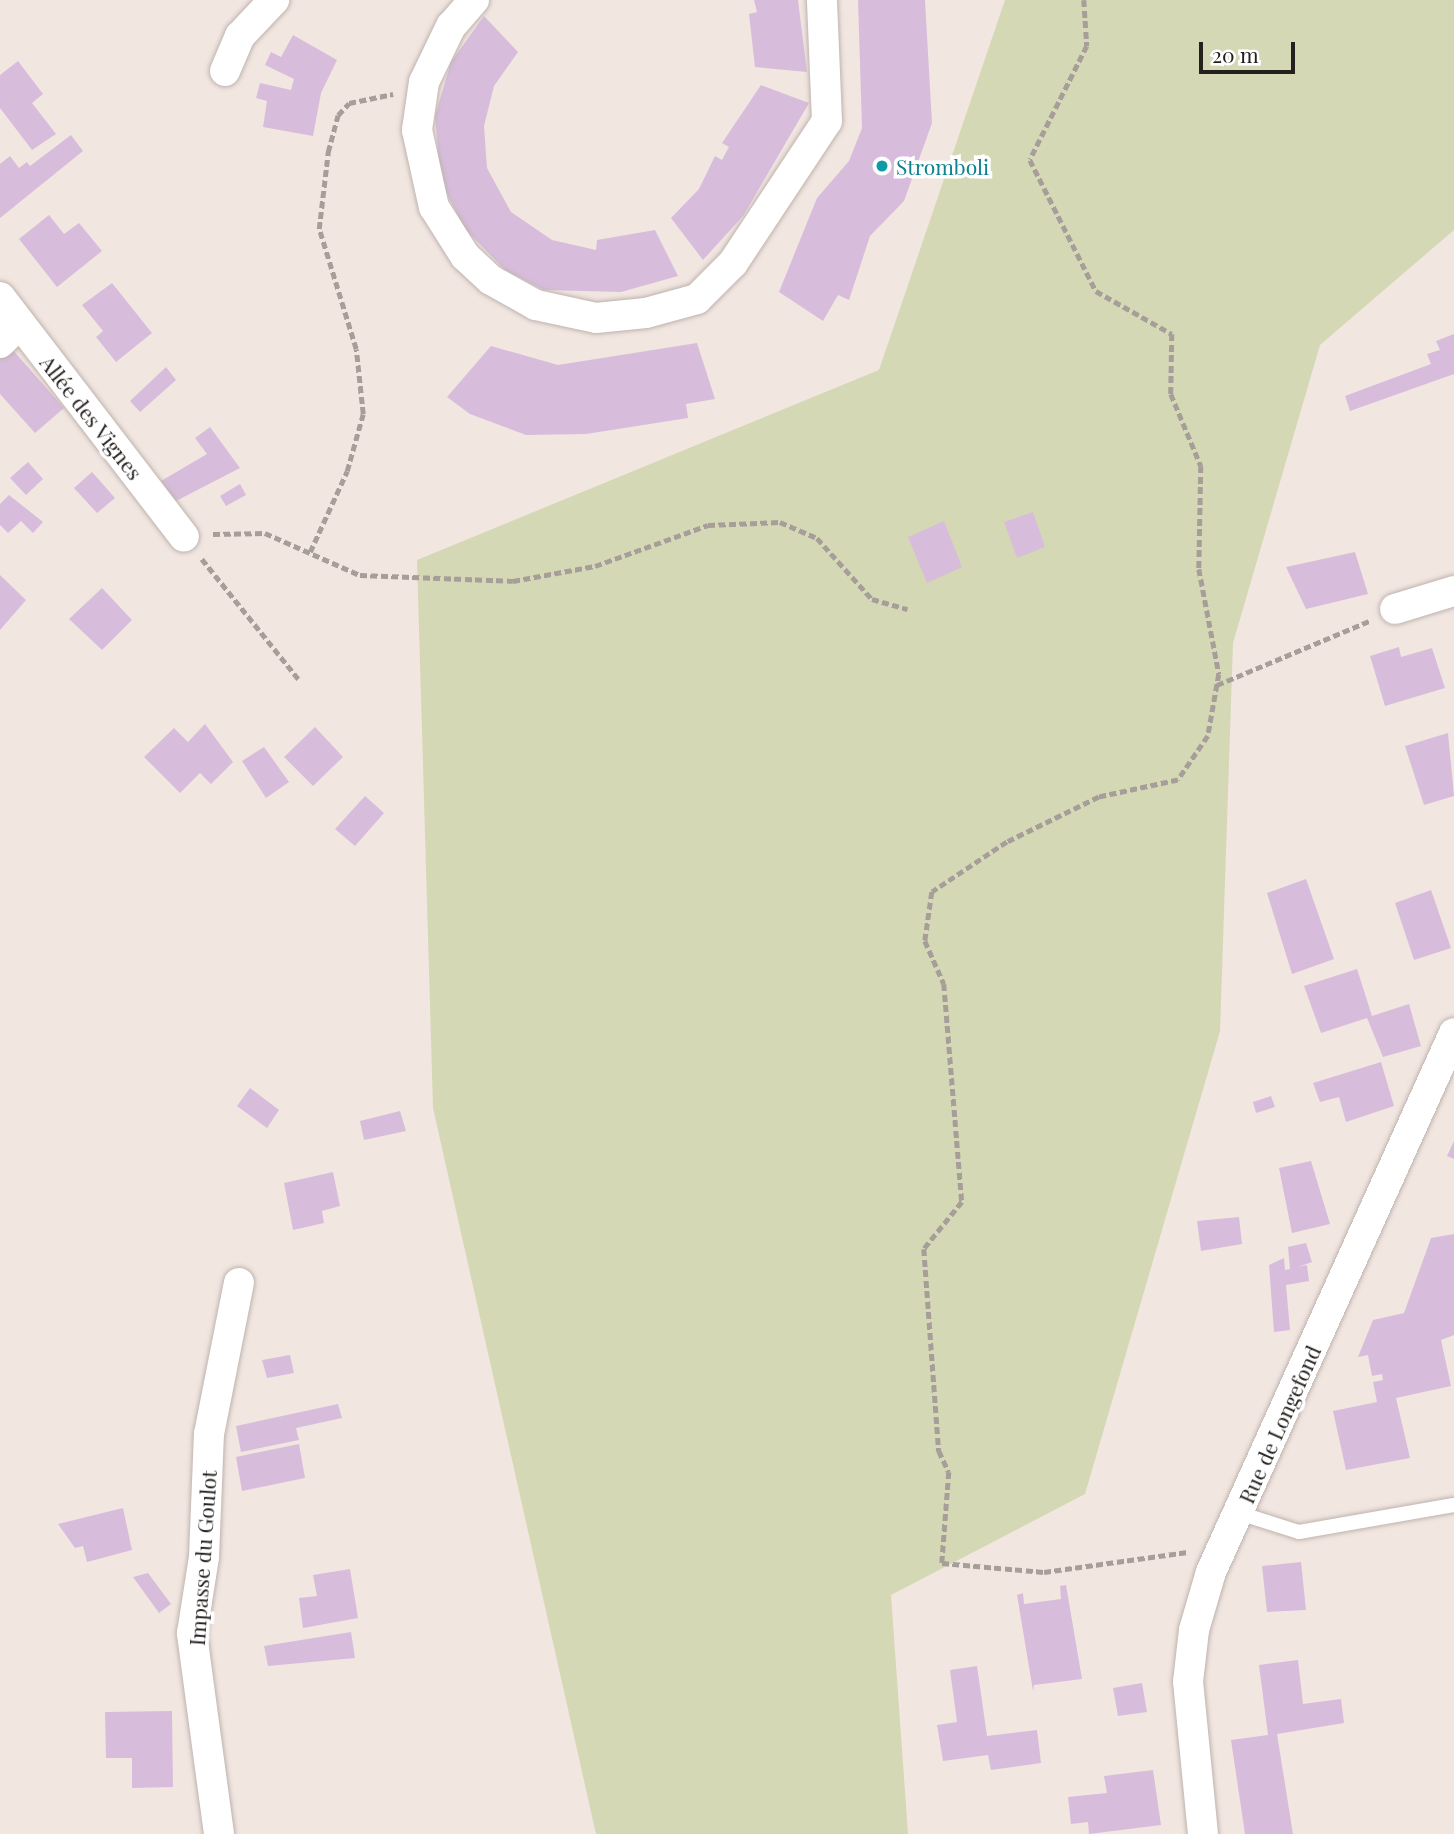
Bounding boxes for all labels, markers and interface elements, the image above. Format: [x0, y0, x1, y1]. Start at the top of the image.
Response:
scale bar [1202, 28, 1298, 72]
text: 20 m [1212, 40, 1259, 68]
place label: Stromboli [896, 153, 989, 179]
marker: Stromboli [874, 158, 890, 174]
street label: Allée des Vignes [35, 350, 149, 484]
street label: Rue de Longefond [1233, 1341, 1325, 1507]
street label: Impasse du Goulot [183, 1469, 221, 1647]

